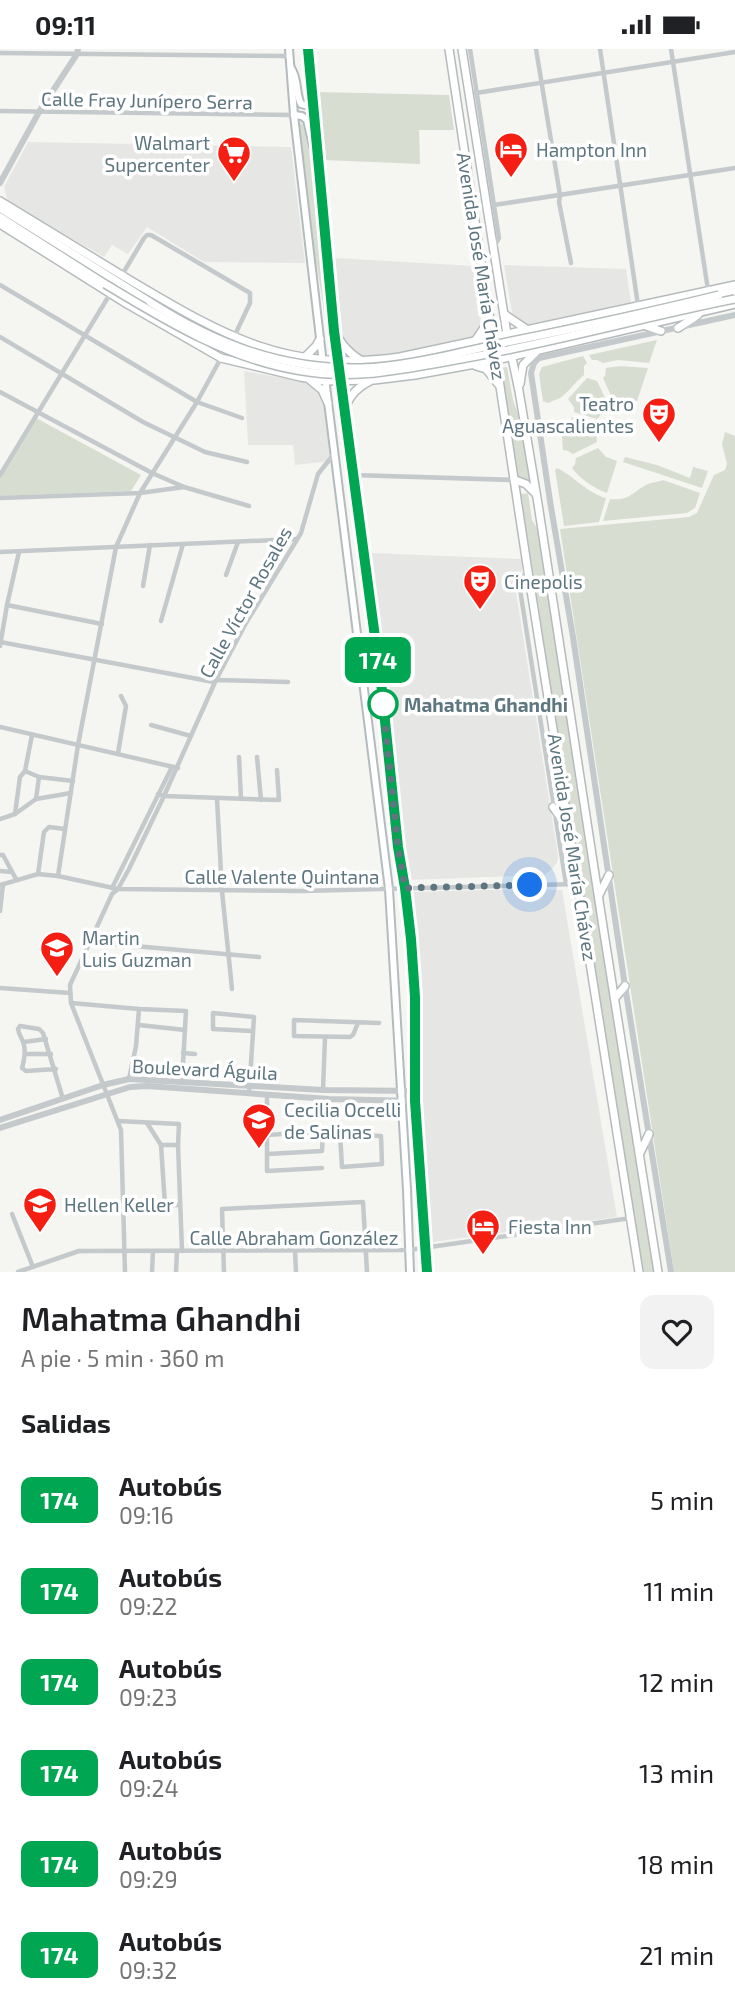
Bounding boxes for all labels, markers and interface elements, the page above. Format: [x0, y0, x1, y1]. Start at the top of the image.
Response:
text: 09:11 [35, 9, 96, 40]
street label: Calle Fray Junípero Serra [41, 87, 253, 113]
hotel icon: Hampton Inn [492, 130, 530, 179]
place label: Walmart Supercenter [104, 131, 210, 176]
supermarket icon: Walmart Supercenter [215, 134, 253, 183]
place label: Hampton Inn [536, 138, 647, 161]
street label: Avenida José María Chávez [453, 151, 511, 381]
place label: Teatro Aguascalientes [502, 392, 634, 437]
theatre icon: Teatro Aguascalientes [640, 395, 678, 444]
street label: Calle Víctor Rosales [194, 522, 296, 682]
theatre icon: Cinepolis [461, 562, 499, 611]
place label: Cinepolis [504, 570, 583, 593]
line badge: 174 [338, 637, 418, 683]
text: 174 [359, 645, 397, 674]
marker: Mahatma Ghandhi [368, 689, 398, 719]
place label: Mahatma Ghandhi [404, 693, 568, 716]
street label: Avenida José María Chávez [544, 732, 602, 962]
street label: Calle Valente Quintana [185, 865, 380, 888]
your location [512, 867, 547, 902]
place label: Martin Luis Guzman [82, 926, 192, 971]
school or university icon: Martin Luis Guzman [38, 929, 76, 978]
street label: Boulevard Águila [132, 1054, 278, 1084]
place label: Cecilia Occelli de Salinas [284, 1098, 401, 1143]
school or university icon: Cecilia Occelli de Salinas [240, 1101, 278, 1150]
school or university icon: Hellen Keller [21, 1185, 59, 1234]
place label: Hellen Keller [64, 1193, 174, 1216]
hotel icon: Fiesta Inn [464, 1207, 502, 1256]
place label: Fiesta Inn [508, 1215, 592, 1238]
street label: Calle Abraham González [189, 1226, 399, 1249]
button: heart [640, 1295, 714, 1369]
text: Mahatma Ghandhi [21, 1298, 302, 1338]
text: A pie · 5 min · 360 m [21, 1344, 224, 1372]
text: Salidas [21, 1407, 111, 1438]
text: Autobús [119, 1470, 222, 1501]
text: 5 min [650, 1484, 714, 1515]
text: 174 [40, 1485, 79, 1514]
text: 09:16 [119, 1501, 174, 1529]
text: Autobús [119, 1561, 222, 1592]
text: 11 min [643, 1575, 714, 1606]
text: 174 [40, 1576, 79, 1605]
text: 09:22 [119, 1592, 177, 1620]
text: Autobús [119, 1652, 222, 1683]
text: 12 min [639, 1666, 714, 1697]
text: 174 [40, 1667, 79, 1696]
text: 09:23 [119, 1683, 177, 1711]
text: Autobús [119, 1743, 222, 1774]
text: 13 min [639, 1757, 714, 1788]
text: 174 [40, 1758, 79, 1787]
text: 09:24 [119, 1774, 179, 1802]
text: Autobús [119, 1834, 222, 1865]
text: 18 min [638, 1848, 714, 1879]
text: 174 [40, 1849, 79, 1878]
text: 09:29 [119, 1865, 178, 1893]
text: Autobús [119, 1925, 222, 1956]
text: 21 min [639, 1939, 714, 1970]
text: 174 [40, 1940, 79, 1969]
text: 09:32 [119, 1956, 177, 1984]

